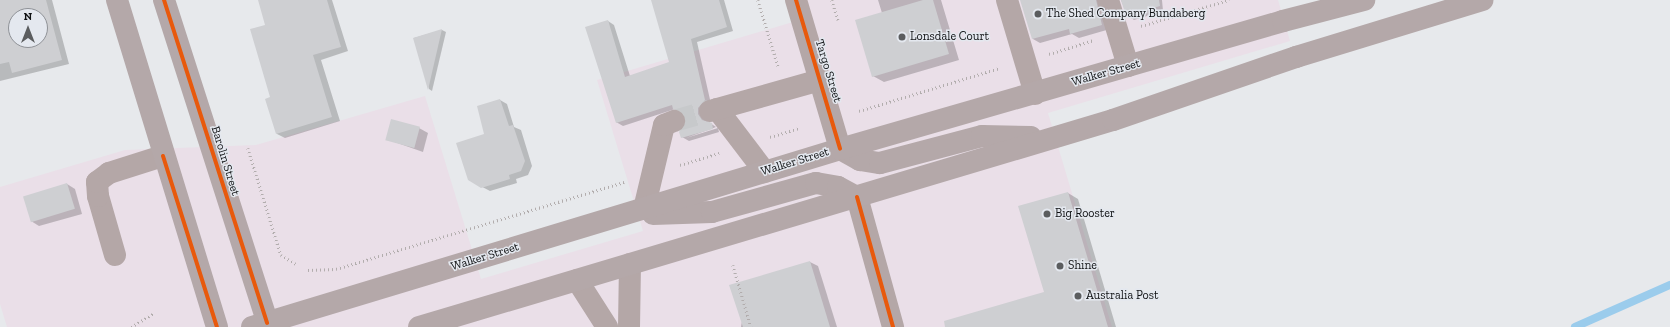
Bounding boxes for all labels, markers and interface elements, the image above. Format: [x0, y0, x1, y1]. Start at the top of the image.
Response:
place label: The Shed Company Bundaberg [1046, 7, 1206, 21]
north arrow [8, 8, 48, 48]
marker: The Shed Company Bundaberg [1033, 9, 1043, 19]
text: N [24, 10, 32, 23]
place label: Lonsdale Court [910, 30, 989, 44]
marker: Lonsdale Court [897, 32, 907, 42]
street label: Targo Street [812, 38, 844, 104]
street label: Walker Street [1070, 56, 1142, 90]
street label: Barolin Street [208, 124, 242, 198]
street label: Walker Street [759, 145, 831, 179]
place label: Big Rooster [1055, 207, 1115, 221]
marker: Big Rooster [1042, 209, 1052, 219]
street label: Walker Street [449, 240, 521, 274]
place label: Shine [1068, 259, 1097, 273]
marker: Shine [1055, 261, 1065, 271]
place label: Australia Post [1086, 289, 1158, 303]
marker: Australia Post [1073, 291, 1083, 301]

